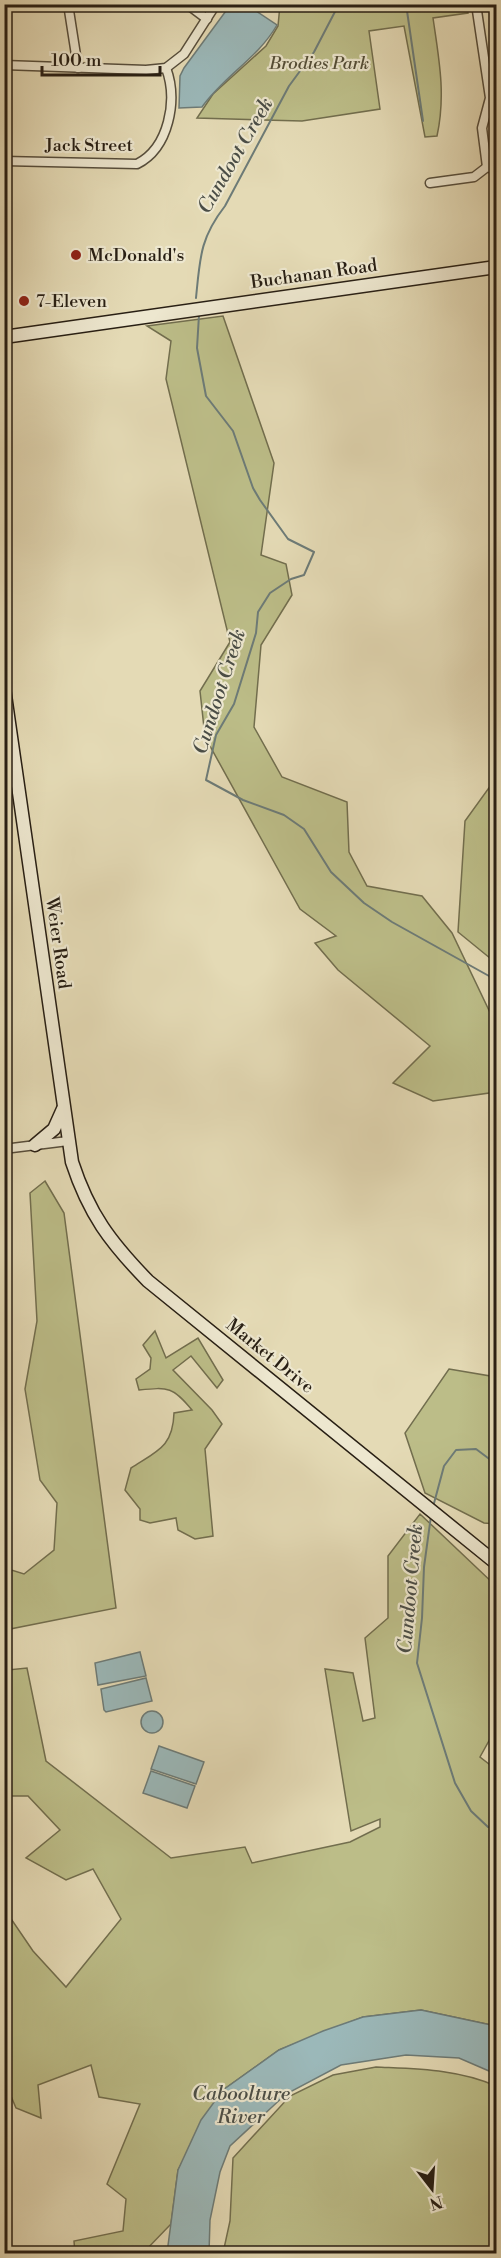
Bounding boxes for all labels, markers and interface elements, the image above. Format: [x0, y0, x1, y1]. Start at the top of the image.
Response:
scale bar [42, 39, 160, 77]
text: 100 m [51, 49, 102, 72]
park label: Brodies Park [268, 52, 369, 75]
water label: Cundoot Creek [193, 93, 279, 219]
street label: Jack Street [44, 134, 134, 157]
place label: McDonald's [88, 244, 185, 267]
marker: McDonald's [69, 248, 83, 262]
street label: Buchanan Road [248, 254, 380, 294]
place label: 7-Eleven [36, 290, 107, 313]
marker: 7-Eleven [17, 294, 31, 308]
water label: Cundoot Creek [188, 626, 252, 758]
street label: Weier Road [40, 895, 76, 991]
street label: Market Drive [221, 1313, 319, 1399]
water label: Cundoot Creek [393, 1523, 429, 1655]
water label: Caboolture River [192, 2082, 291, 2130]
north arrow [402, 2159, 462, 2219]
text: N [427, 2191, 445, 2214]

